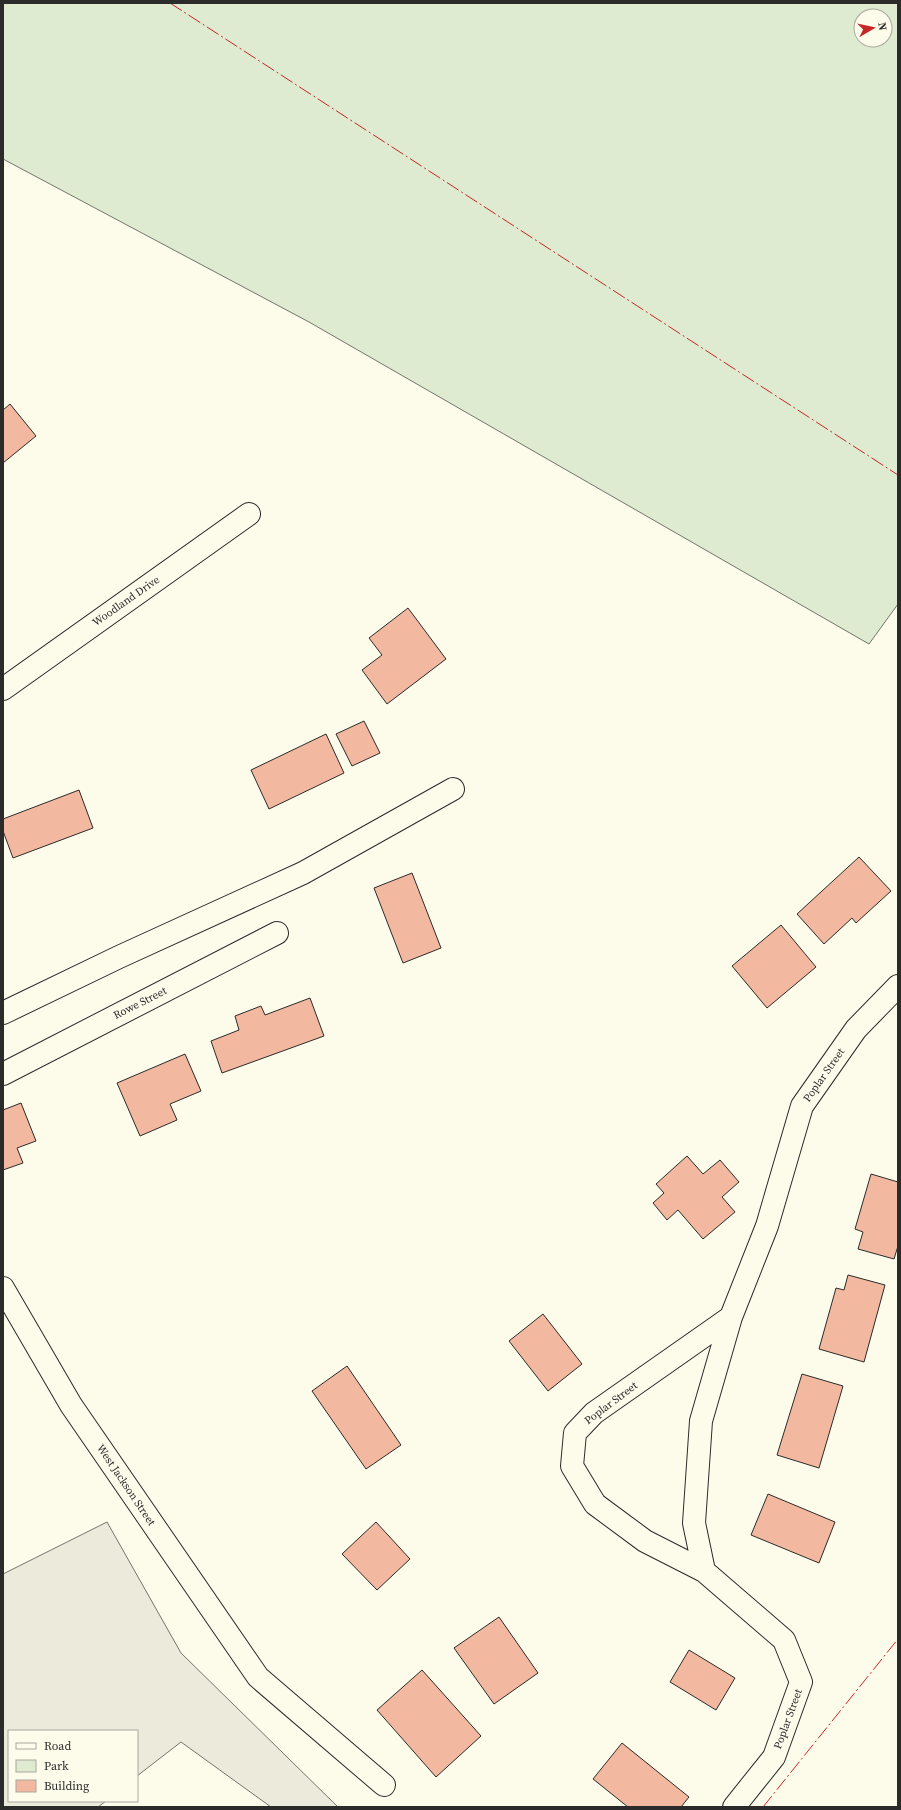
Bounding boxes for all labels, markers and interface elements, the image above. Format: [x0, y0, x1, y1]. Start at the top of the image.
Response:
north arrow [853, 8, 893, 48]
text: N [874, 21, 890, 32]
street label: Woodland Drive [89, 572, 163, 630]
street label: Rowe Street [111, 983, 170, 1023]
street label: Poplar Street [800, 1045, 848, 1105]
street label: Poplar Street [581, 1378, 641, 1428]
street label: West Jackson Street [93, 1441, 159, 1529]
street label: Poplar Street [770, 1687, 806, 1751]
legend [8, 1730, 138, 1802]
text: Road [44, 1738, 71, 1754]
text: Park [44, 1758, 69, 1774]
text: Building [44, 1778, 89, 1794]

